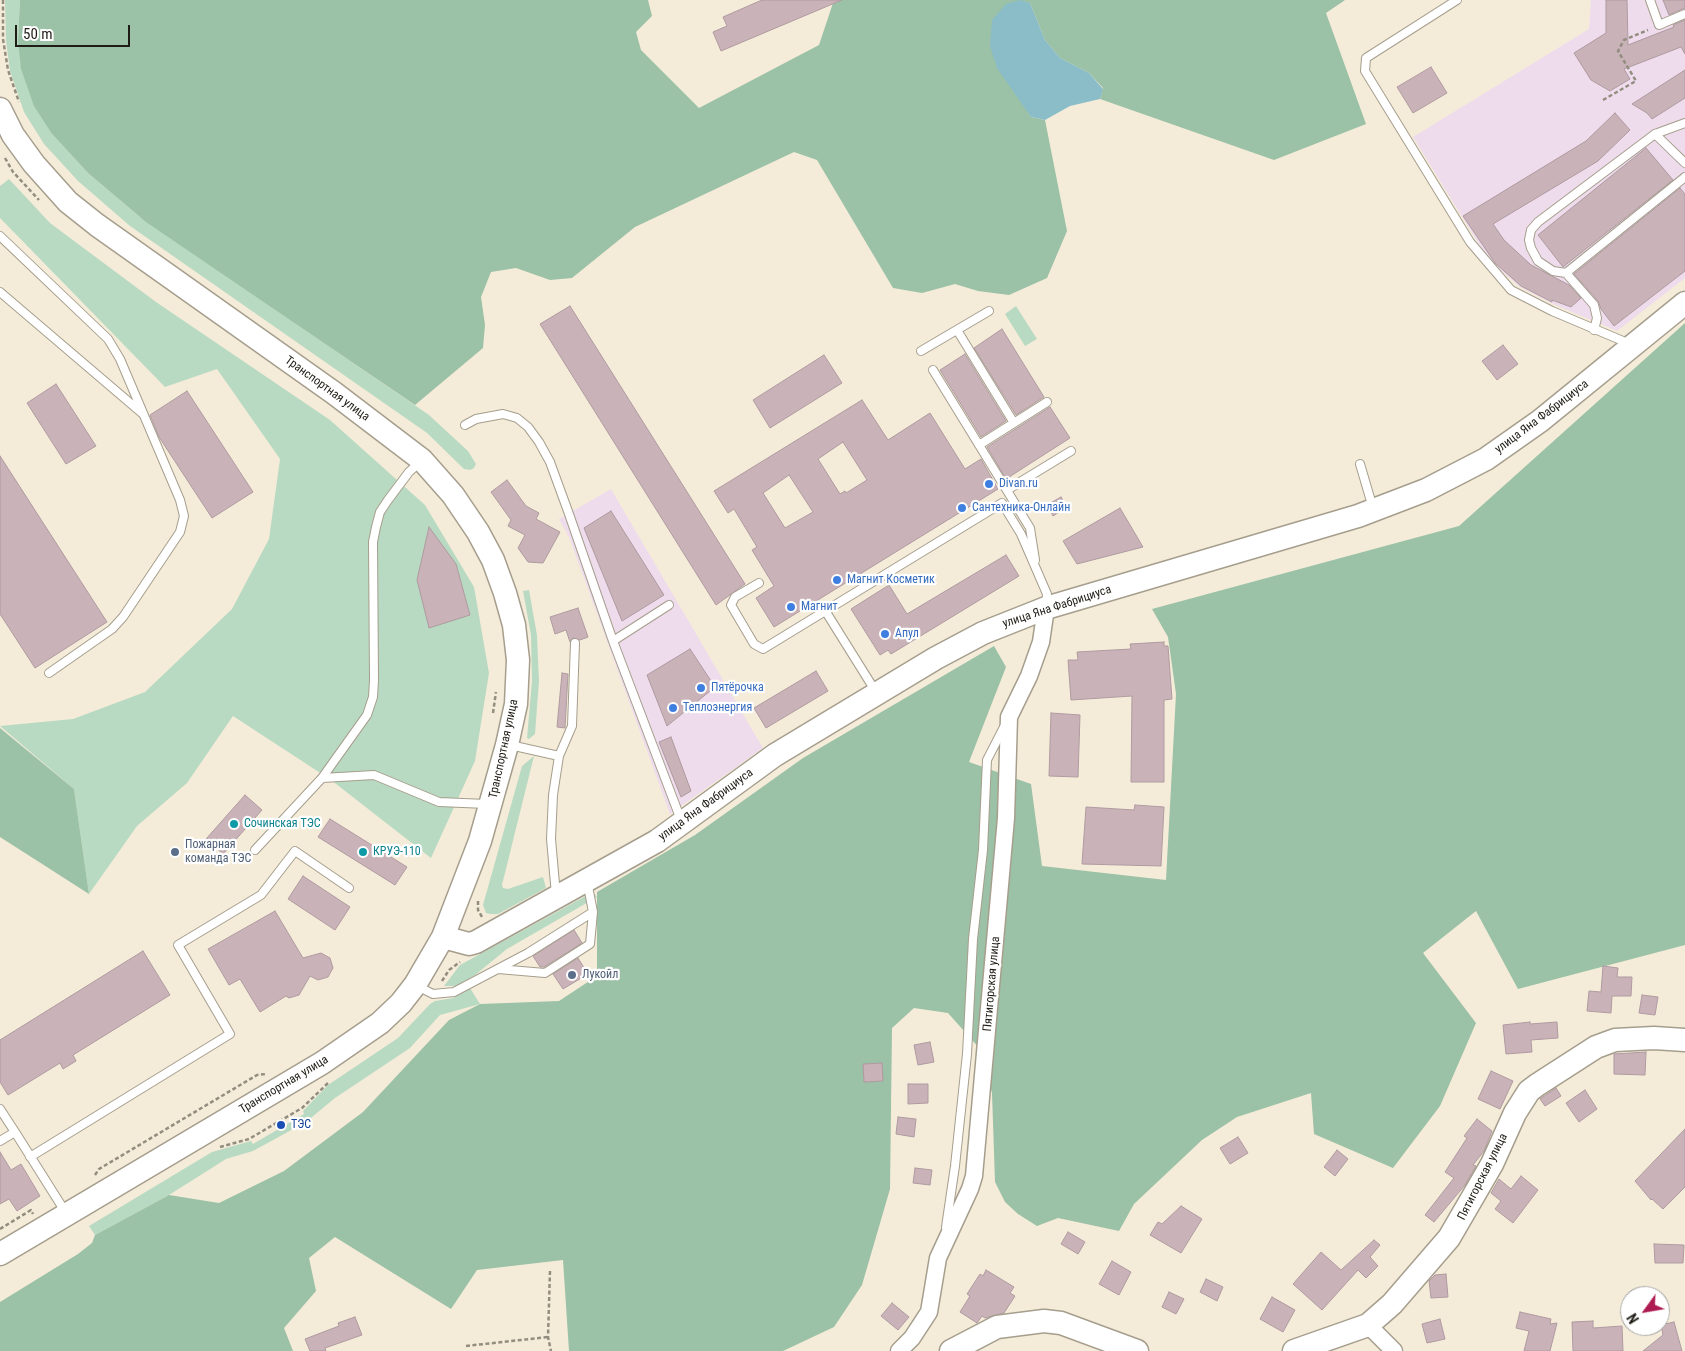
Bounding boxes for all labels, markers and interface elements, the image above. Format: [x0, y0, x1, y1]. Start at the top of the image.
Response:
scale bar [18, 15, 132, 47]
text: 50 m [23, 25, 53, 43]
street label: Транспортная улица [282, 353, 372, 425]
street label: улица Яна Фабрициуса [1492, 377, 1592, 457]
place label: Divan.ru [999, 477, 1038, 491]
marker: Divan.ru [983, 478, 995, 490]
place label: Сантехника-Онлайн [972, 501, 1070, 515]
marker: Сантехника-Онлайн [956, 502, 968, 514]
place label: Магнит Косметик [847, 573, 935, 587]
marker: Магнит Косметик [831, 574, 843, 586]
street label: улица Яна Фабрициуса [1001, 583, 1113, 631]
place label: Магнит [801, 600, 838, 614]
marker: Магнит [785, 601, 797, 613]
place label: Апул [895, 627, 919, 641]
marker: Апул [879, 628, 891, 640]
place label: Пятёрочка [711, 681, 764, 695]
marker: Пятёрочка [695, 682, 707, 694]
street label: Транспортная улица [486, 698, 522, 800]
place label: Теплоэнергия [683, 701, 752, 715]
marker: Теплоэнергия [667, 702, 679, 714]
street label: улица Яна Фабрициуса [656, 766, 756, 844]
place label: Сочинская ТЭС [244, 817, 321, 831]
marker: Сочинская ТЭС [228, 818, 240, 830]
place label: Пожарная команда ТЭС [185, 838, 251, 866]
place label: КРУЭ-110 [373, 845, 421, 859]
marker: Пожарная команда ТЭС [169, 846, 181, 858]
marker: КРУЭ-110 [357, 846, 369, 858]
street label: Пятигорская улица [981, 936, 1003, 1032]
place label: Лукойл [582, 968, 618, 982]
marker: Лукойл [566, 969, 578, 981]
street label: Транспортная улица [237, 1053, 331, 1117]
place label: ТЭС [291, 1118, 311, 1132]
marker: ТЭС [275, 1119, 287, 1131]
street label: Пятигорская улица [1455, 1131, 1511, 1223]
north arrow [1620, 1286, 1670, 1336]
text: N [1624, 1311, 1642, 1326]

